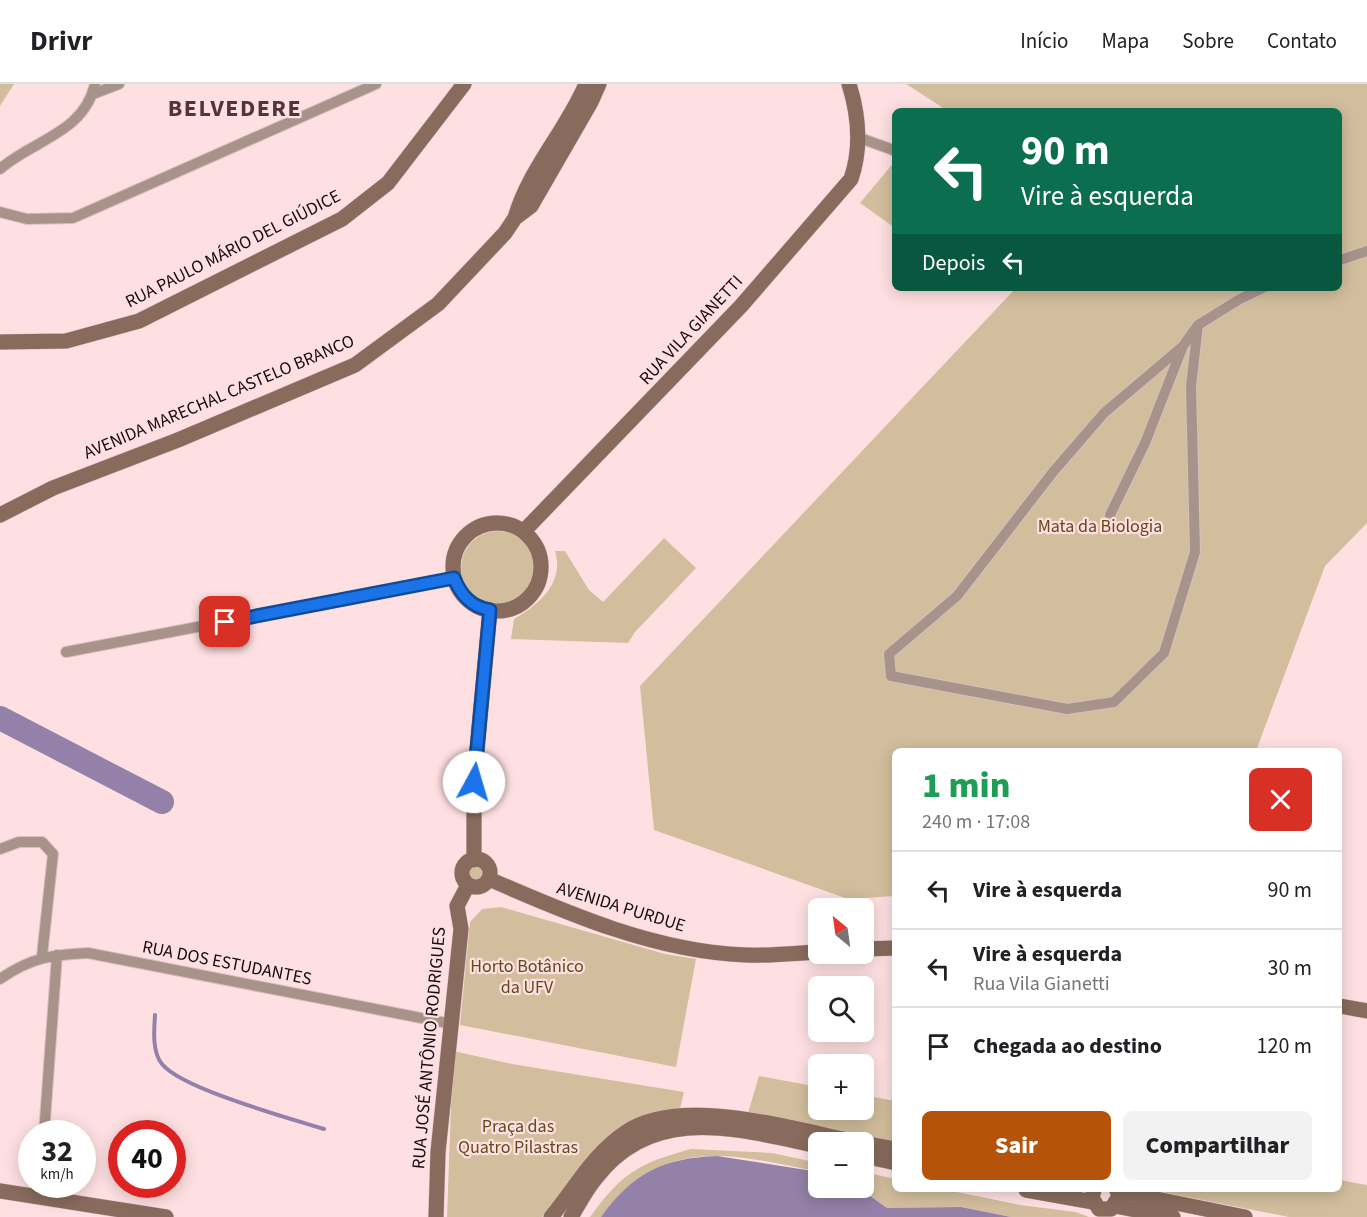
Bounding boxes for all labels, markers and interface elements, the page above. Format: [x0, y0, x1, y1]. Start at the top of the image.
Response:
text: Drivr [30, 21, 92, 61]
text: Início [1020, 26, 1068, 56]
text: Mapa [1101, 26, 1149, 56]
text: Sobre [1182, 26, 1234, 56]
text: Contato [1267, 26, 1337, 56]
district label: BELVEDERE [168, 91, 302, 126]
text: 90 m [1021, 121, 1110, 181]
icon: left [922, 132, 1000, 210]
text: Vire à esquerda [1021, 177, 1194, 216]
street label: RUA PAULO MÁRIO DEL GIÚDICE [121, 184, 345, 314]
icon: left [997, 246, 1030, 279]
text: Depois [922, 247, 985, 279]
street label: RUA VILA GIANETTI [633, 270, 749, 390]
street label: AVENIDA MARECHAL CASTELO BRANCO [80, 328, 358, 466]
park label: Mata da Biologia [1038, 514, 1162, 539]
pin [199, 596, 250, 647]
icon: arrive [208, 605, 241, 638]
position arrow [442, 750, 506, 814]
text: 1 min [922, 760, 1010, 811]
button: close [1249, 768, 1312, 831]
text: 240 m · 17:08 [922, 808, 1030, 836]
icon: left [922, 874, 955, 907]
text: Vire à esquerda [973, 874, 1122, 906]
text: 90 m [1267, 874, 1312, 906]
street label: AVENIDA PURDUE [554, 876, 688, 938]
north arrow [808, 898, 874, 964]
map controls [808, 898, 874, 1198]
street label: RUA JOSÉ ANTÔNIO RODRIGUES [406, 926, 452, 1170]
street label: RUA DOS ESTUDANTES [140, 934, 314, 992]
text: Vire à esquerda [973, 938, 1122, 970]
icon: left [922, 952, 955, 985]
text: 30 m [1267, 952, 1312, 984]
park label: Horto Botânico da UFV [470, 954, 584, 1000]
text: Rua Vila Gianetti [973, 970, 1110, 998]
button: search [808, 976, 874, 1042]
icon: arrive [922, 1030, 955, 1063]
text: Chegada ao destino [973, 1030, 1162, 1062]
text: 120 m [1257, 1030, 1312, 1062]
button: + [808, 1054, 874, 1120]
button: Sair [922, 1111, 1111, 1180]
button: Compartilhar [1123, 1111, 1312, 1180]
park label: Praça das Quatro Pilastras [458, 1114, 578, 1160]
speed limit sign: 40 [108, 1120, 186, 1198]
text: 32 [41, 1130, 73, 1173]
button: − [808, 1132, 874, 1198]
text: km/h [40, 1164, 74, 1185]

